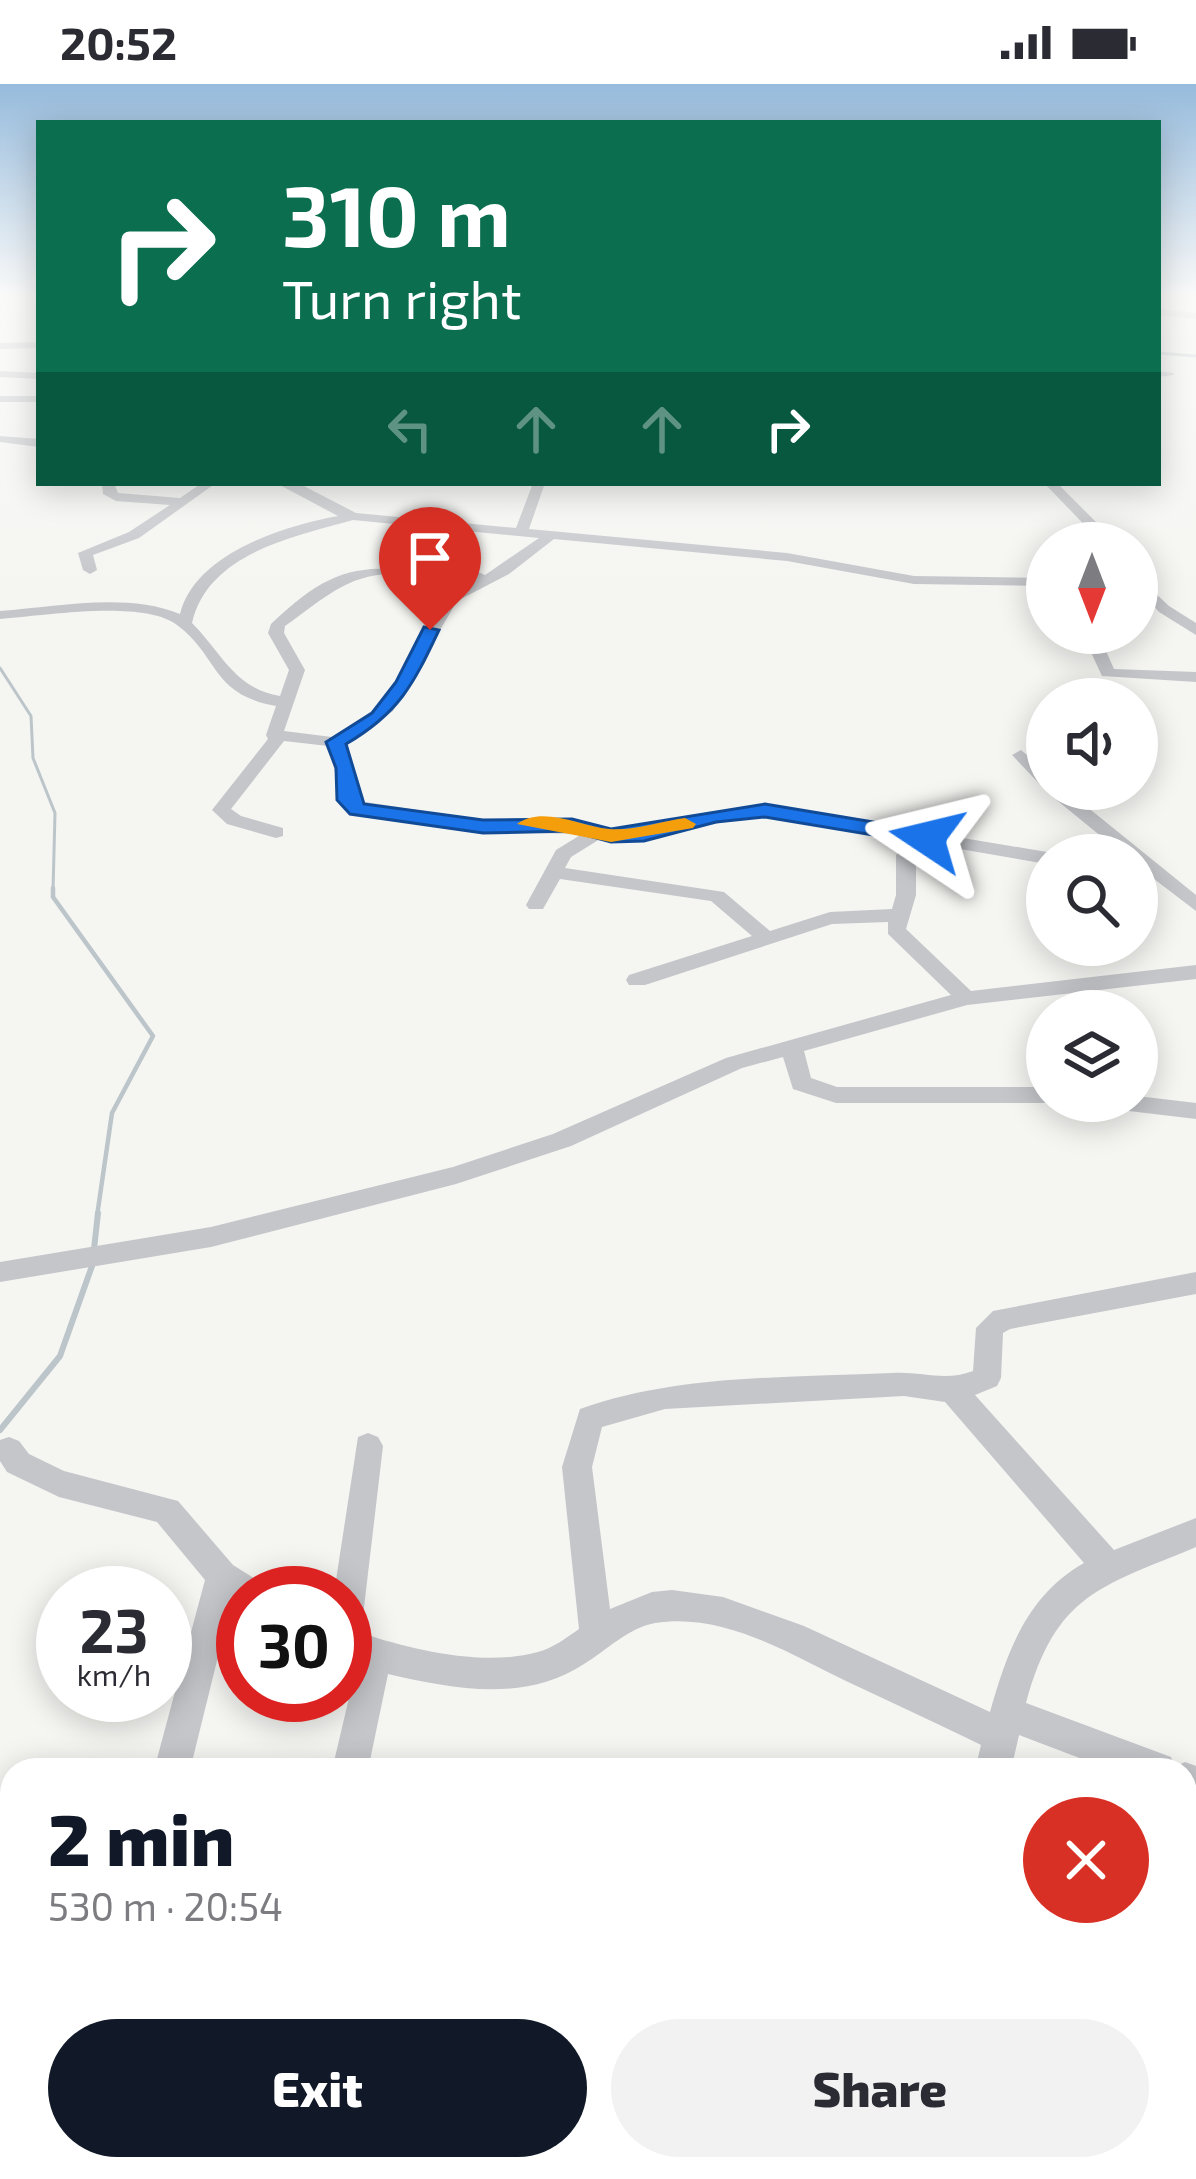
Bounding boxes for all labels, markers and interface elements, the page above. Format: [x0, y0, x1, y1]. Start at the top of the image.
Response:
text: 20:52 [60, 15, 177, 69]
text: 310 m [282, 163, 511, 264]
icon: right [84, 168, 240, 324]
text: Turn right [282, 265, 522, 330]
icon: left [377, 396, 443, 462]
icon: ahead [503, 396, 569, 462]
icon: ahead [629, 396, 695, 462]
icon: right [755, 396, 821, 462]
pin [379, 507, 481, 630]
north arrow [1026, 522, 1158, 654]
map controls [1026, 522, 1158, 1122]
icon: arrive [397, 525, 463, 591]
button: sound [1026, 678, 1158, 810]
position arrow [864, 775, 990, 901]
button: search [1026, 834, 1158, 966]
button: layers [1026, 990, 1158, 1122]
speed limit sign: 30 [216, 1566, 372, 1722]
text: 23 [80, 1593, 148, 1665]
text: km/h [77, 1656, 151, 1692]
text: 2 min [48, 1794, 234, 1880]
button: close [1023, 1797, 1149, 1923]
text: 530 m · 20:54 [48, 1882, 283, 1929]
button: Exit [48, 2019, 587, 2157]
button: Share [611, 2019, 1149, 2157]

